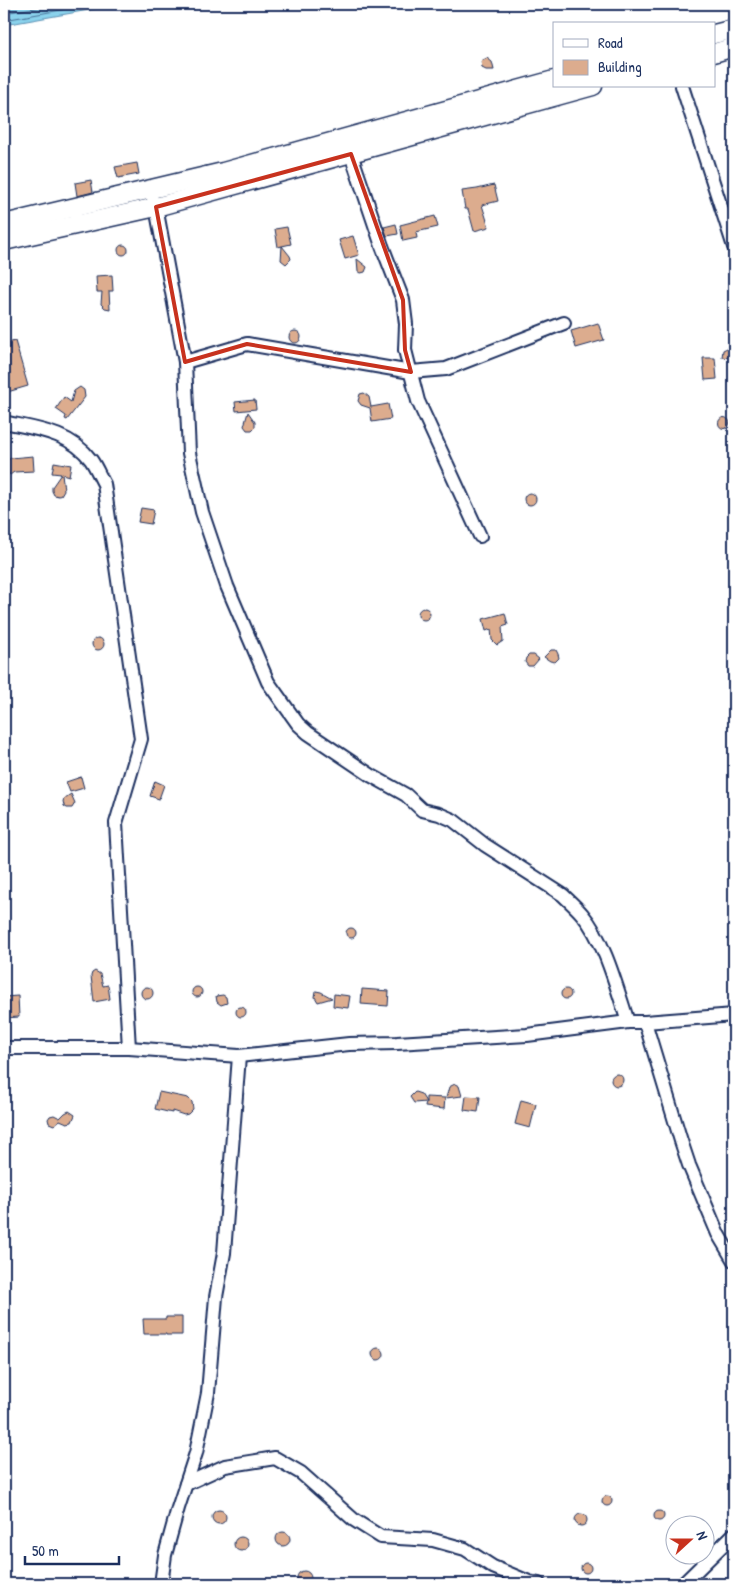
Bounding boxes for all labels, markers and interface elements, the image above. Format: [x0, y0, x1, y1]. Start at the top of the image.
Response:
legend [553, 22, 716, 88]
text: Road [598, 32, 623, 53]
text: Building [598, 56, 642, 77]
north arrow [666, 1516, 716, 1566]
text: N [692, 1528, 713, 1543]
scale bar [25, 1533, 119, 1565]
text: 50 m [32, 1540, 59, 1561]

